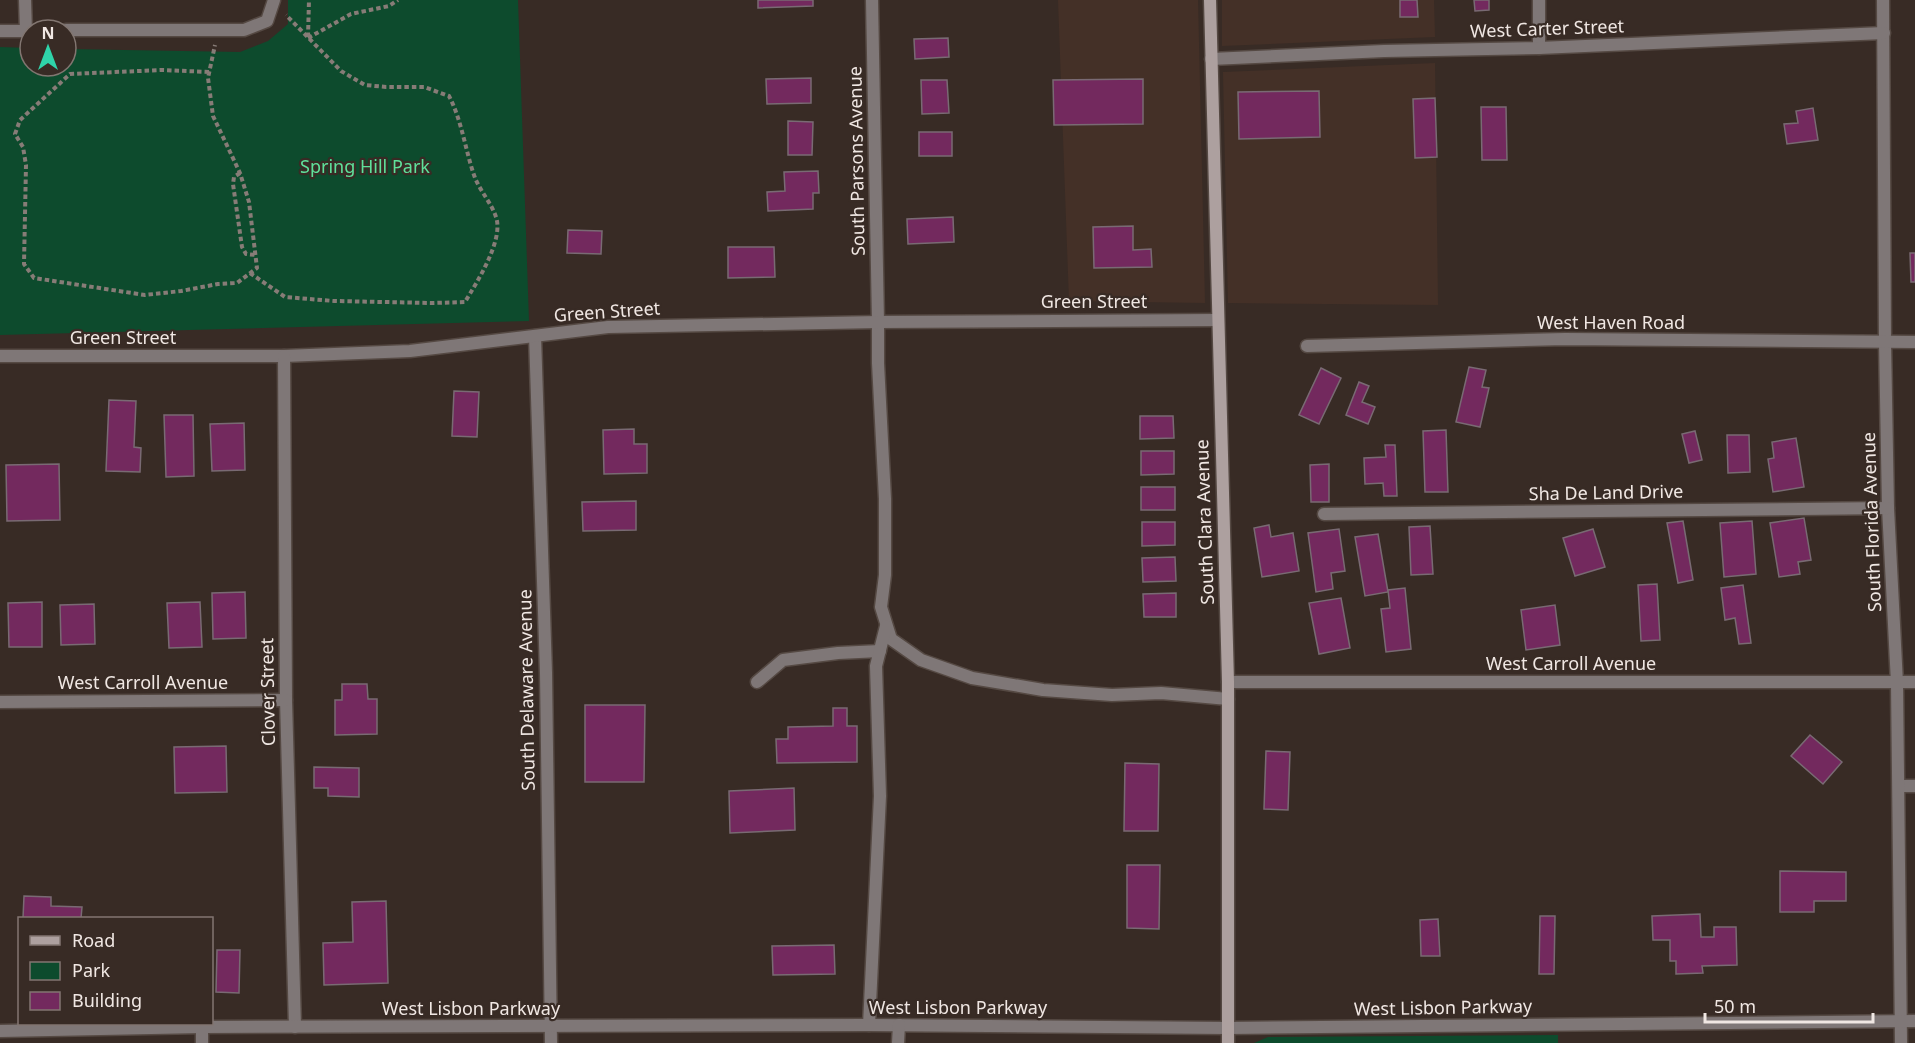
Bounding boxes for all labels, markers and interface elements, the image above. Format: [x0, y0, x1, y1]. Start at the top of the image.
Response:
street label: West Carter Street [1469, 13, 1625, 43]
north arrow [18, 18, 78, 78]
text: N [41, 22, 55, 44]
street label: South Parsons Avenue [842, 66, 870, 256]
park label: Spring Hill Park [300, 154, 430, 178]
street label: Green Street [1041, 289, 1148, 313]
street label: Green Street [553, 295, 661, 327]
street label: West Haven Road [1537, 310, 1685, 334]
street label: Green Street [70, 325, 177, 349]
street label: South Florida Avenue [1856, 432, 1886, 613]
street label: South Clara Avenue [1189, 439, 1219, 605]
street label: Sha De Land Drive [1528, 479, 1684, 505]
street label: South Delaware Avenue [512, 589, 540, 791]
street label: Clover Street [254, 637, 280, 746]
street label: West Carroll Avenue [1486, 651, 1656, 675]
street label: West Carroll Avenue [58, 670, 228, 694]
legend [18, 917, 213, 1025]
text: Road [72, 928, 115, 952]
text: Park [72, 958, 110, 982]
scale bar [1705, 986, 1873, 1024]
text: Building [72, 988, 142, 1012]
street label: West Lisbon Parkway [1354, 993, 1533, 1021]
text: 50 m [1714, 994, 1756, 1018]
street label: West Lisbon Parkway [869, 995, 1048, 1019]
street label: West Lisbon Parkway [382, 996, 561, 1020]

